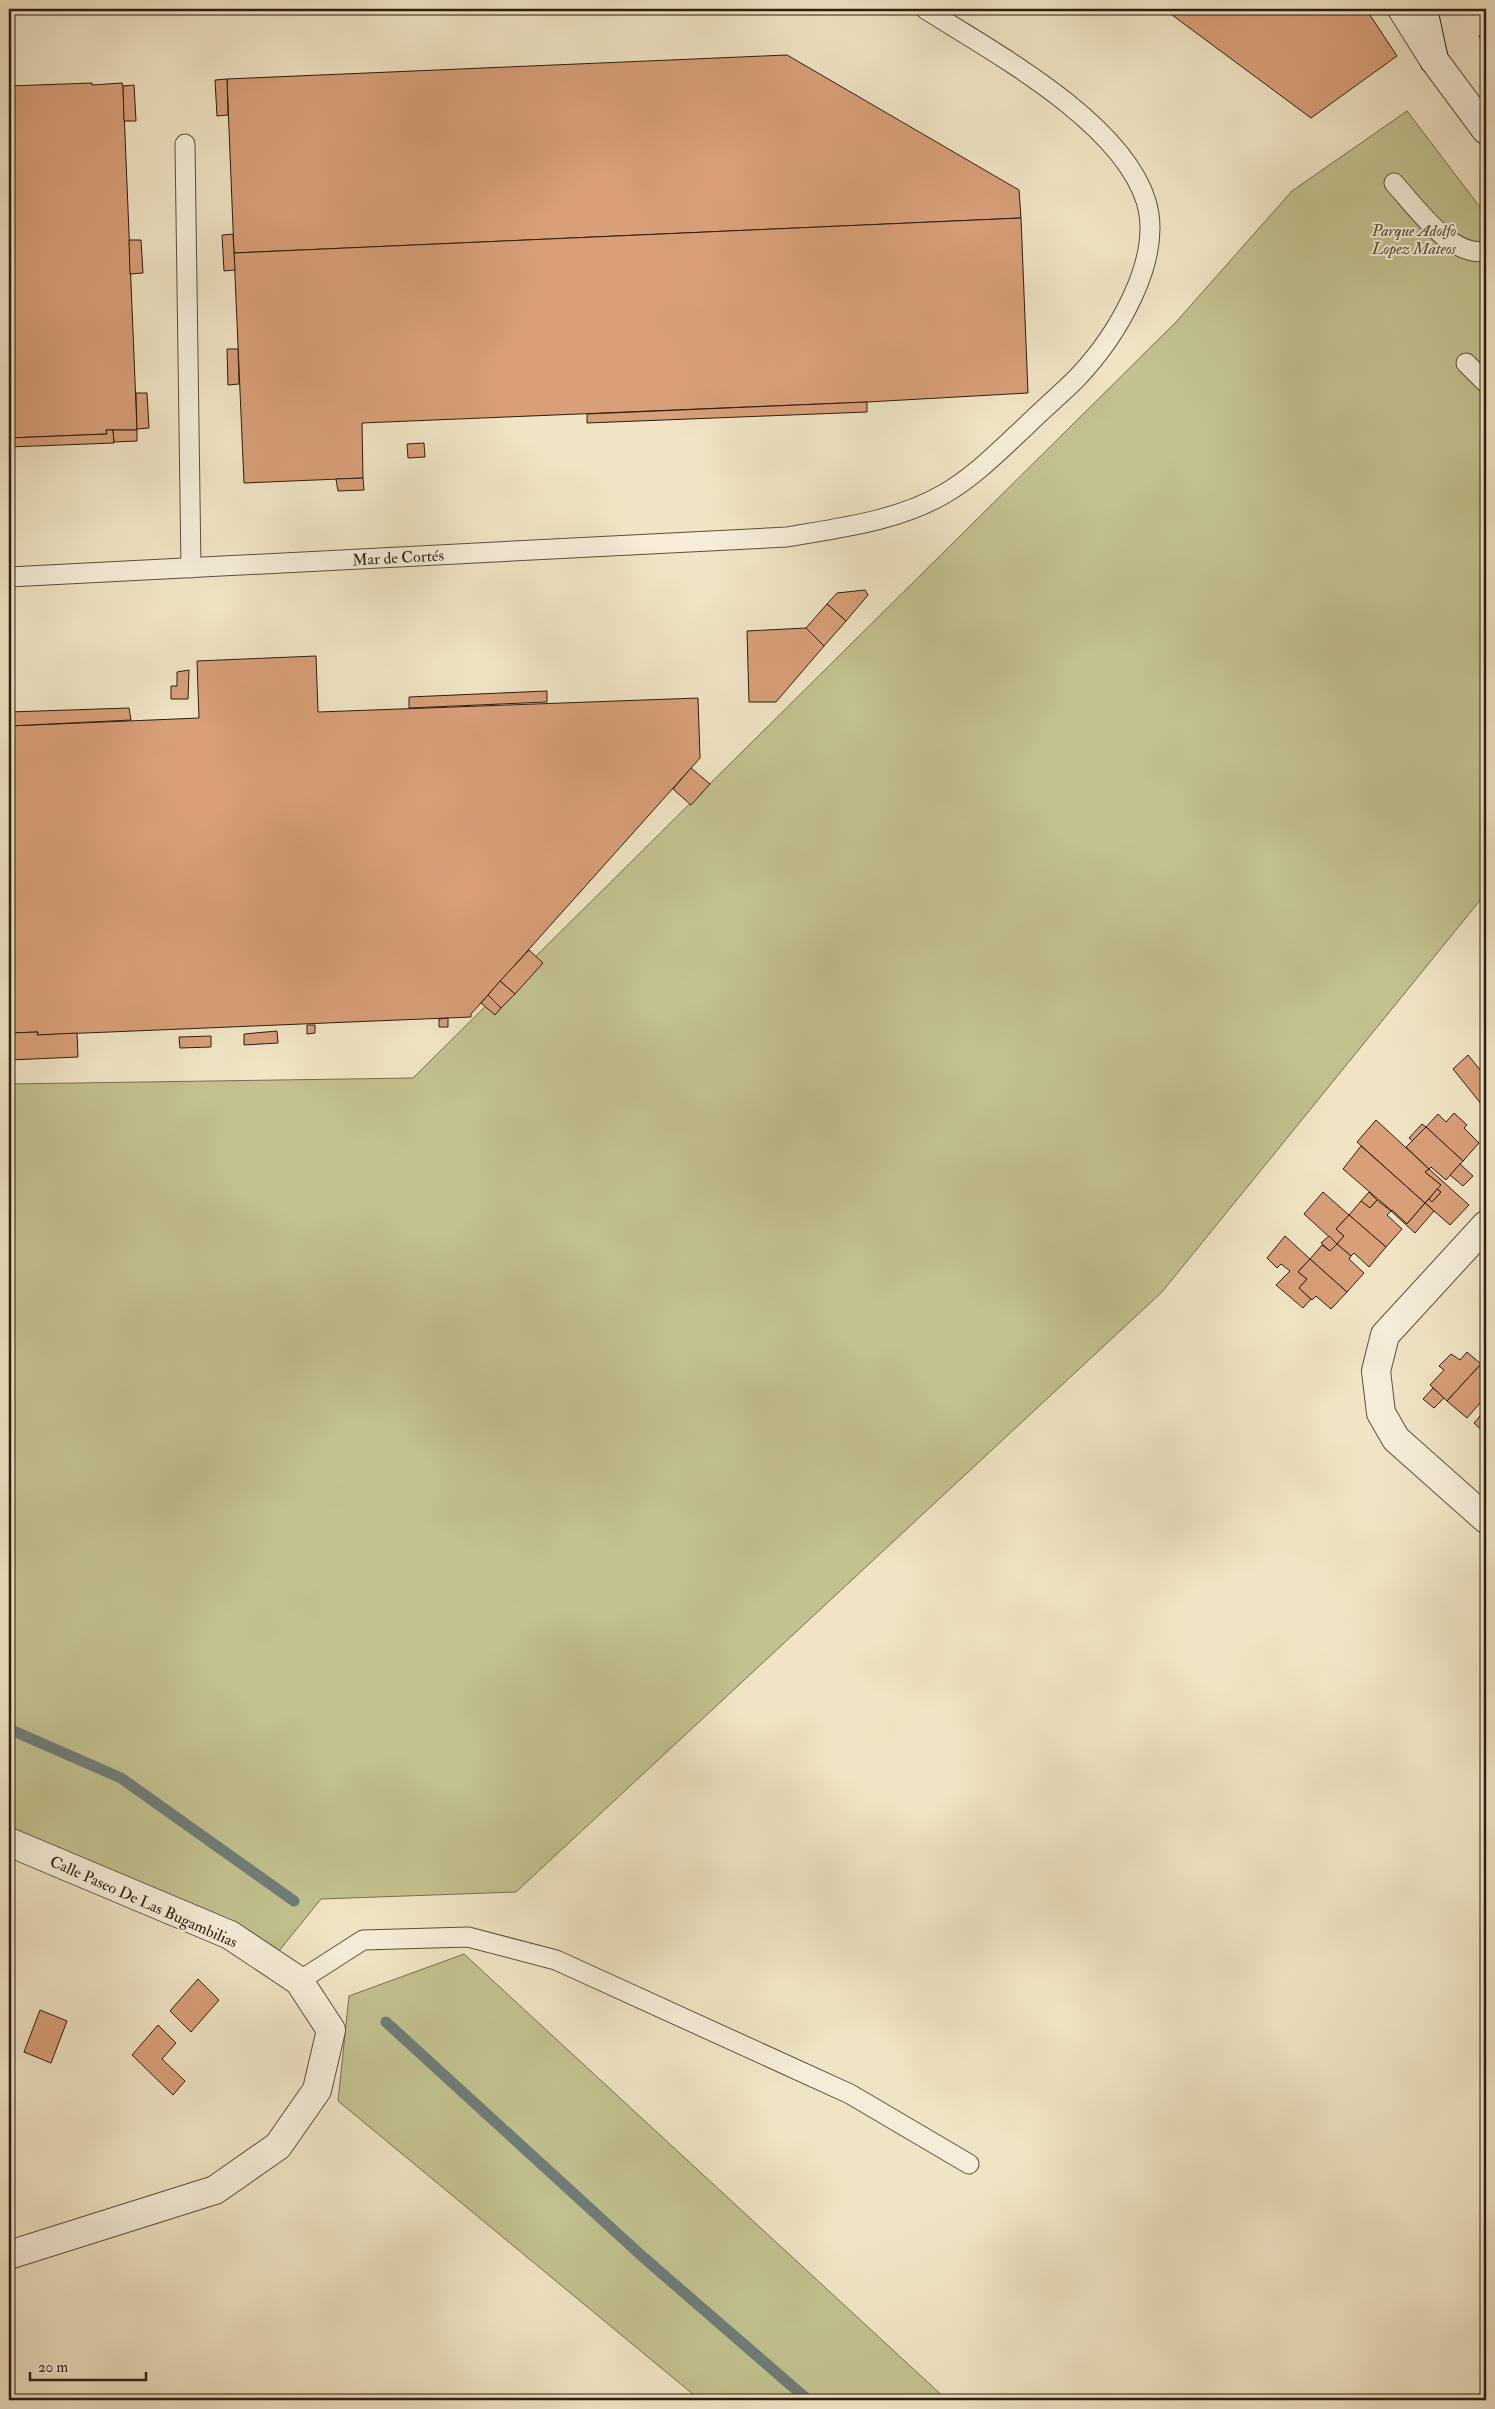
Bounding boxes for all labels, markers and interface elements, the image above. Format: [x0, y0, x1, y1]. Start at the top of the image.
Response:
park label: Parque Adolfo Lopez Mateos [1371, 221, 1457, 259]
street label: Mar de Cortés [352, 546, 444, 570]
street label: Calle Paseo De Las Bugambilias [47, 1851, 241, 1952]
scale bar [30, 2349, 146, 2381]
text: 20 m [38, 2358, 68, 2377]

